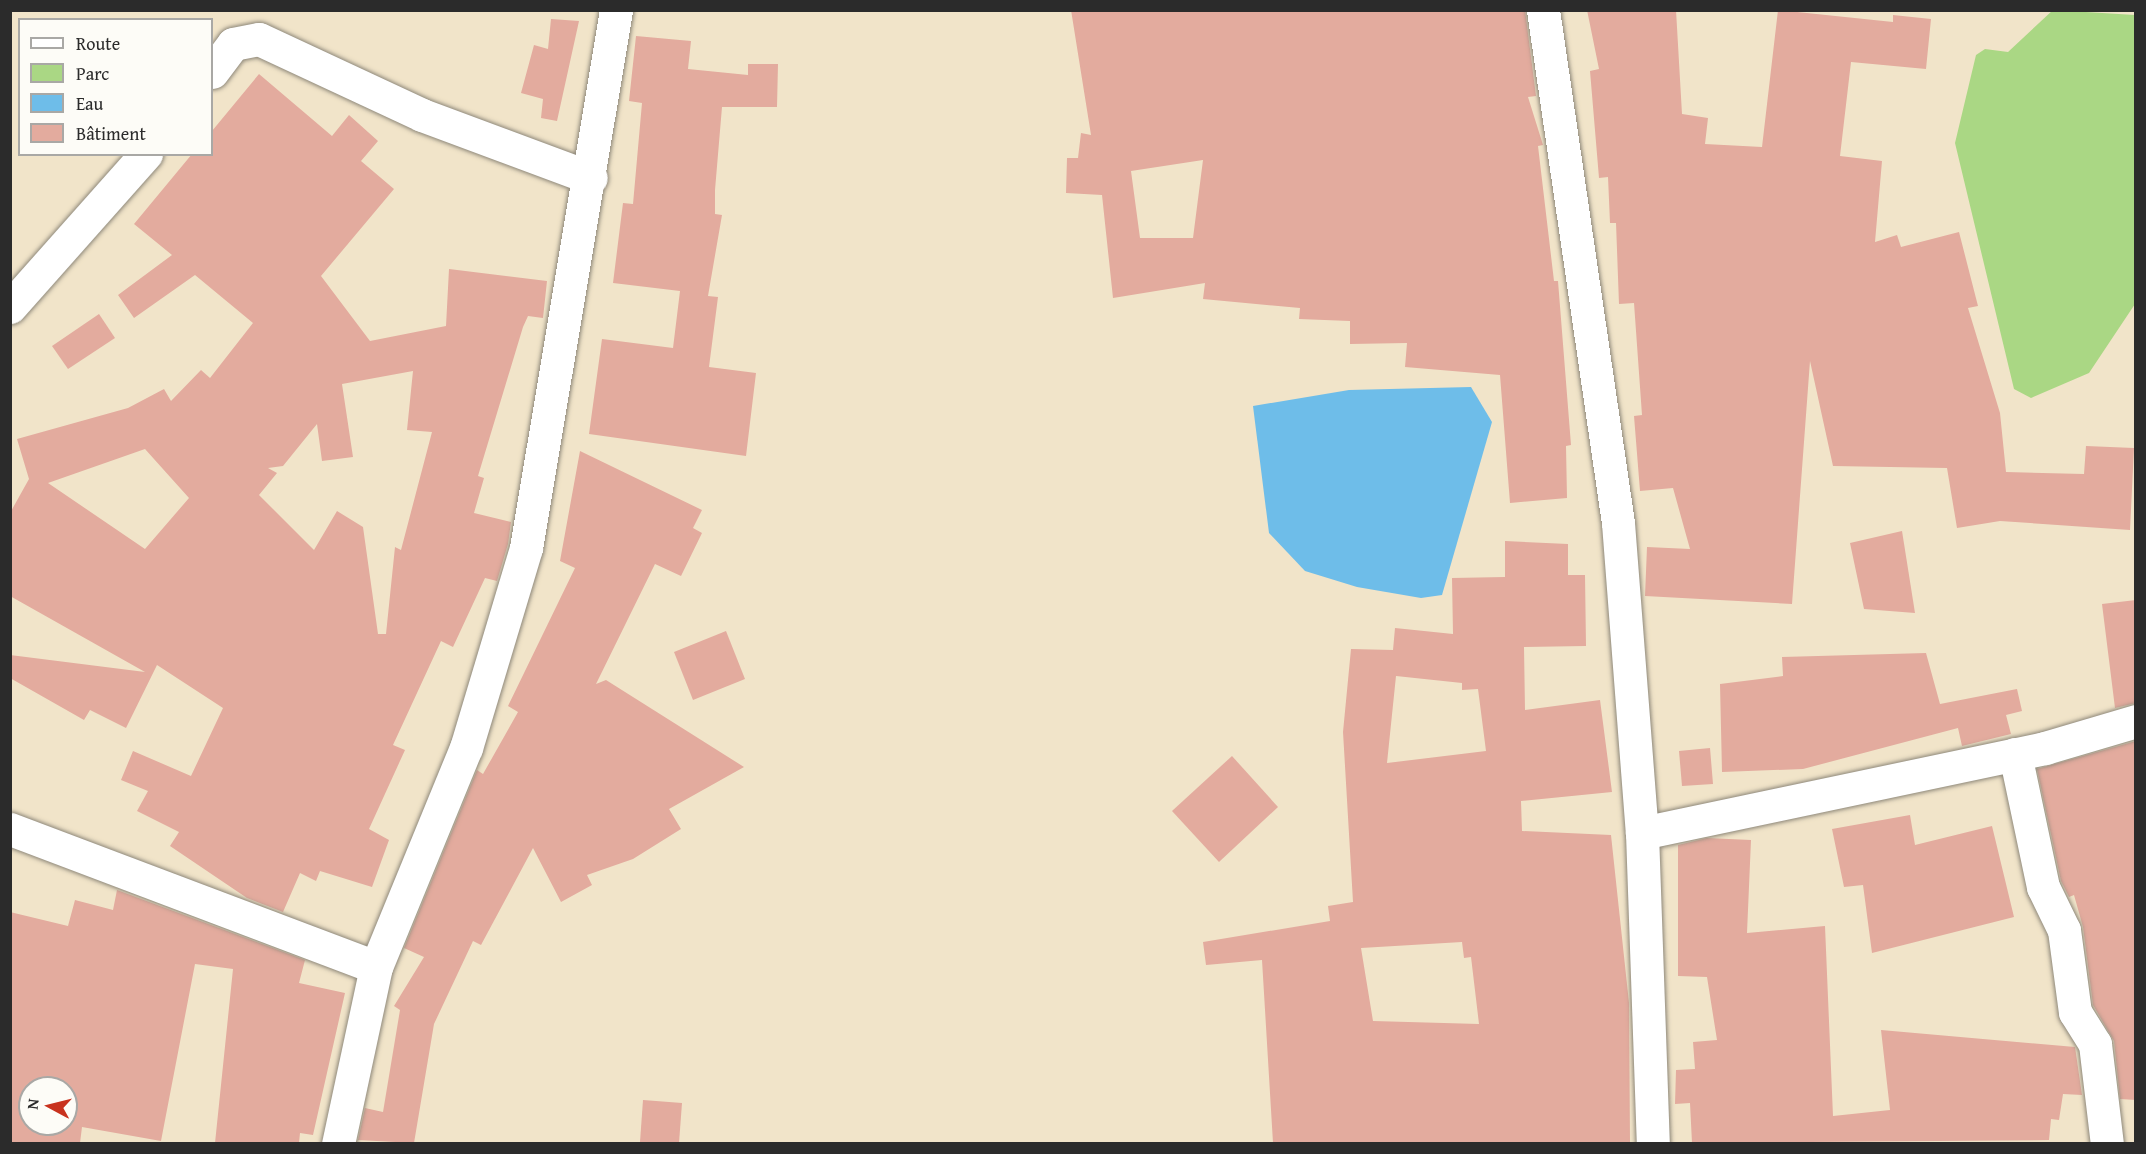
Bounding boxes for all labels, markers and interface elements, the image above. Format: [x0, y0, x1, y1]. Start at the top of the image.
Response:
legend [18, 18, 213, 156]
text: Route [76, 30, 120, 57]
text: Parc [76, 60, 109, 87]
text: Eau [76, 90, 103, 117]
text: Bâtiment [76, 120, 146, 147]
north arrow [18, 1076, 78, 1136]
text: N [20, 1097, 45, 1111]

